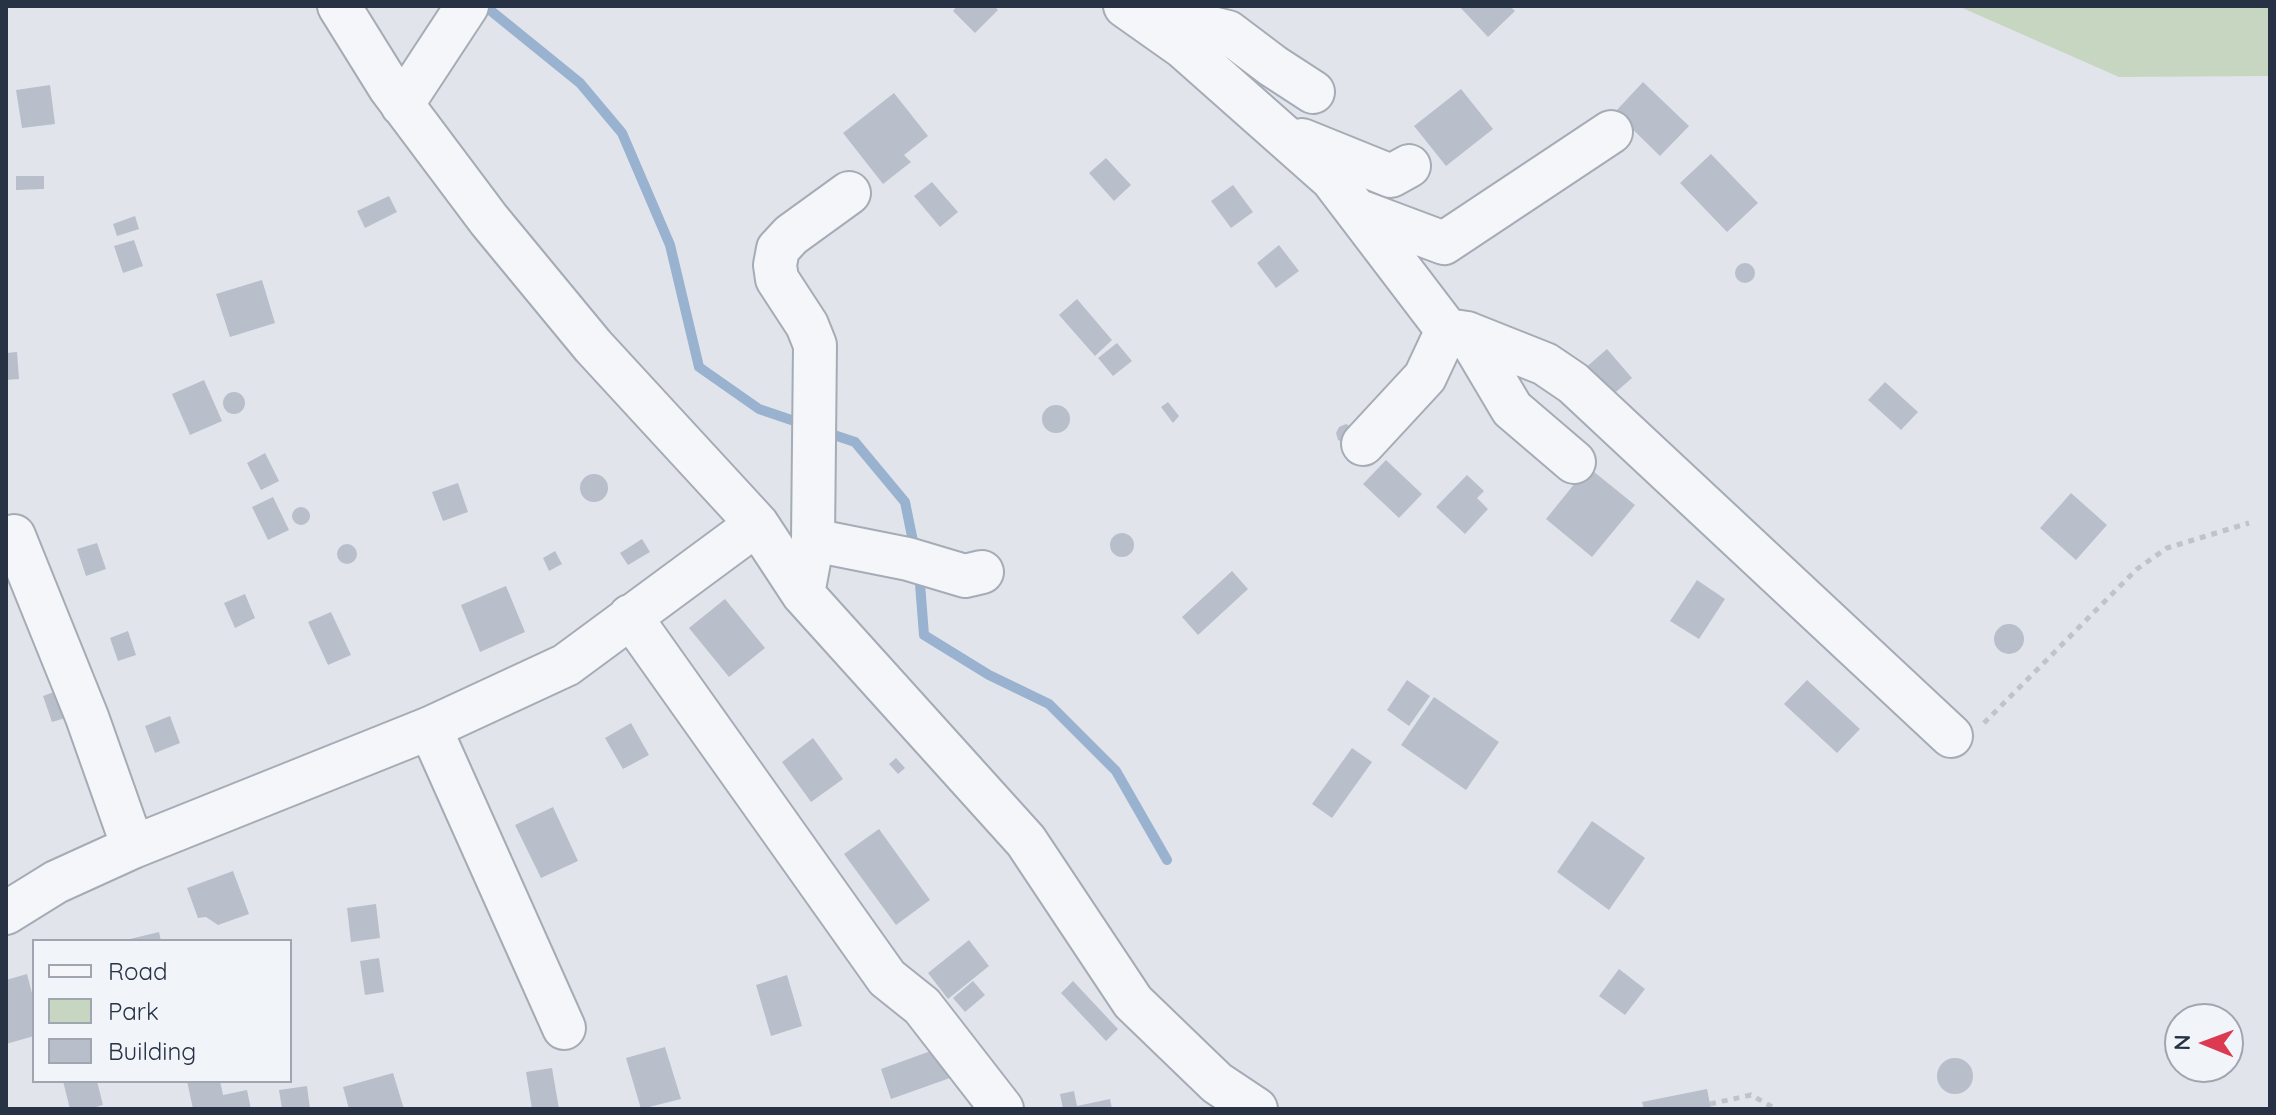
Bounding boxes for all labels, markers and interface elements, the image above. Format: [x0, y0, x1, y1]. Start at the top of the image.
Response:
legend [32, 939, 292, 1083]
text: Road [108, 956, 168, 986]
text: Park [108, 996, 159, 1026]
north arrow [2164, 1003, 2244, 1083]
text: N [2168, 1034, 2196, 1051]
text: Building [108, 1036, 196, 1066]

